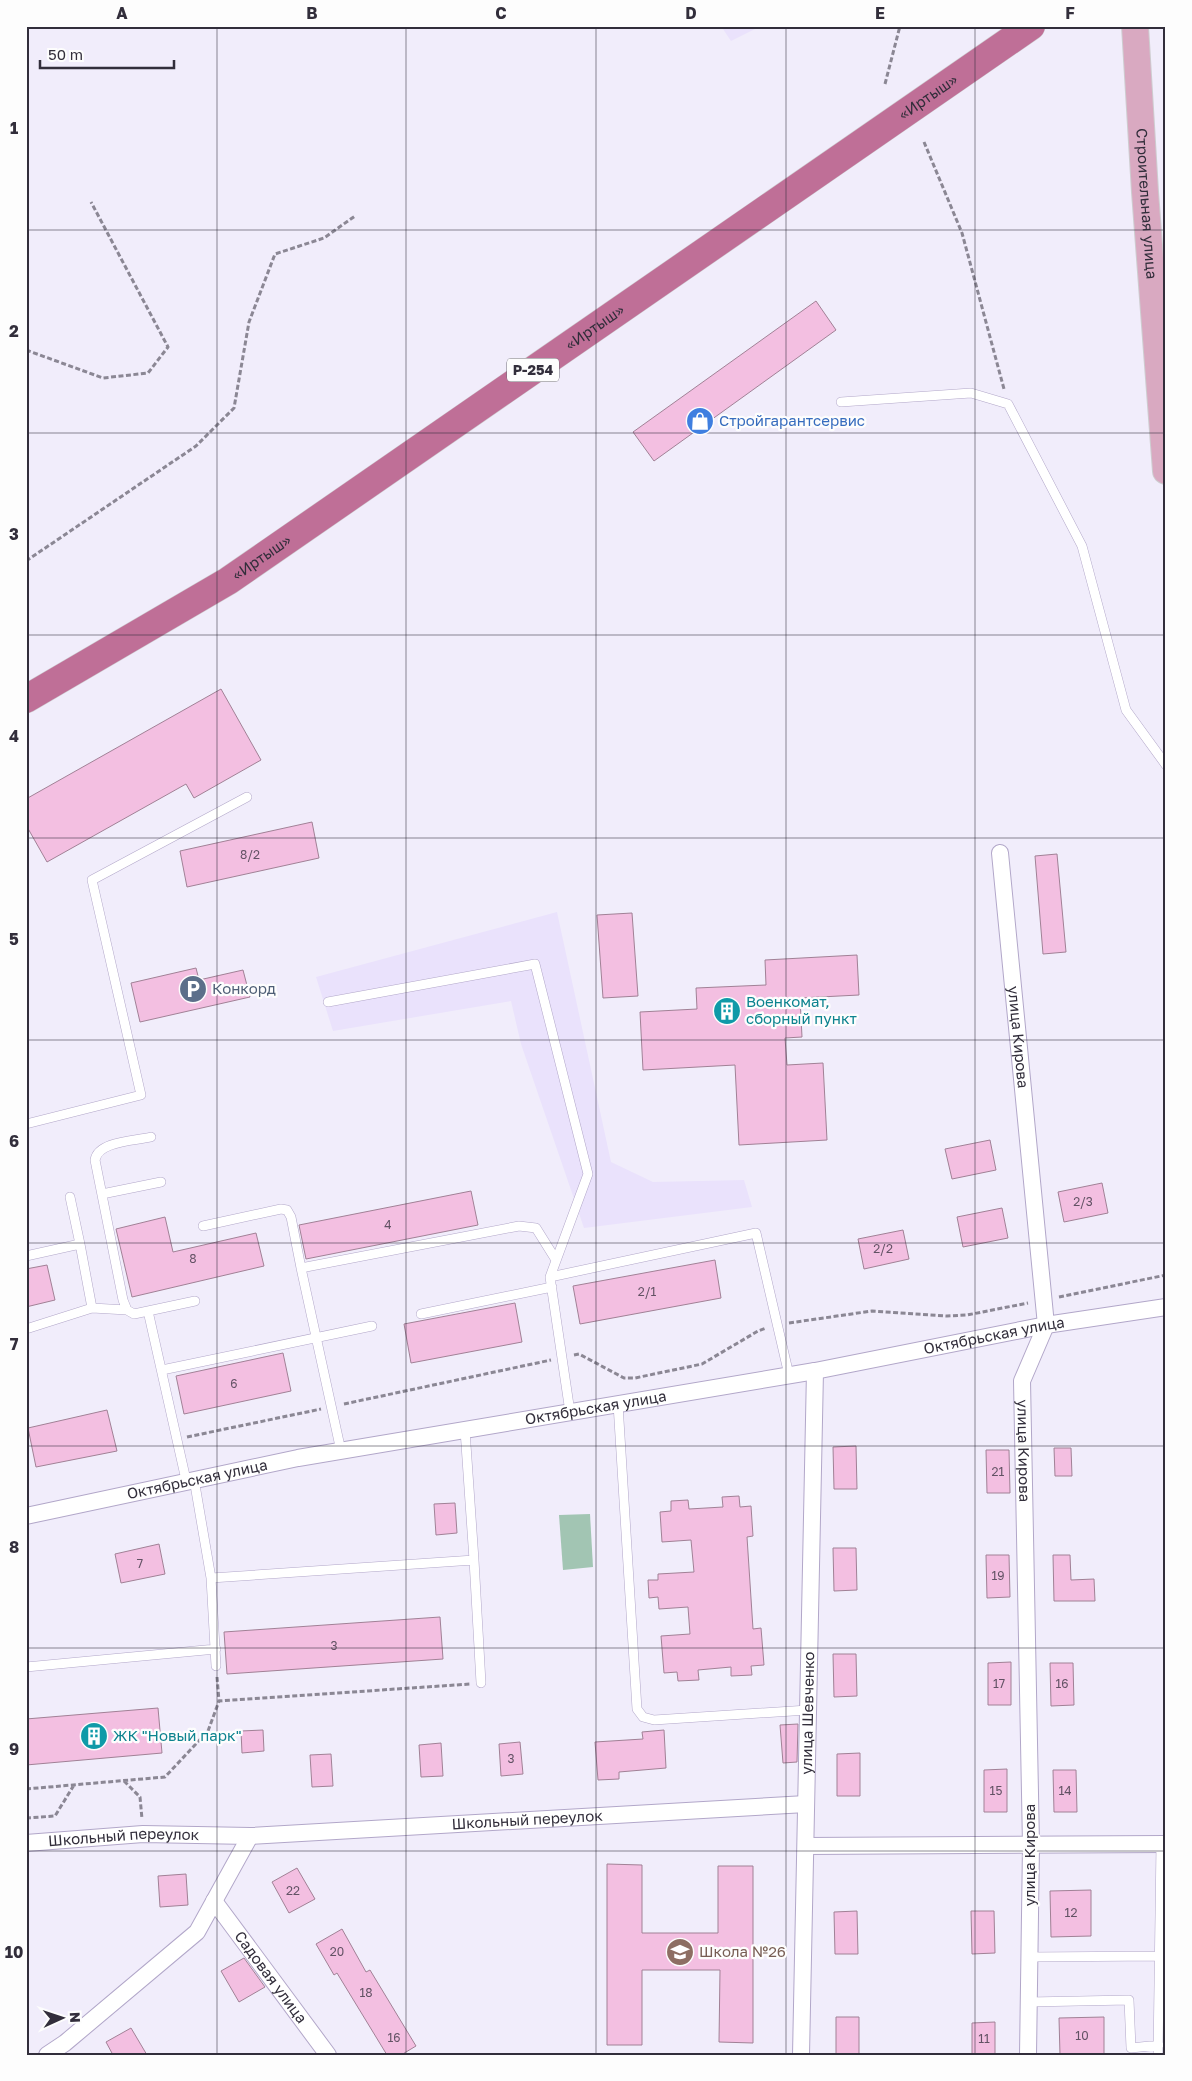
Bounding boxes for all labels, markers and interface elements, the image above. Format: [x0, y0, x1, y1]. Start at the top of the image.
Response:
text: A [116, 3, 128, 23]
text: B [306, 3, 318, 23]
text: C [495, 3, 507, 23]
text: D [685, 3, 697, 23]
text: E [875, 3, 885, 23]
text: F [1065, 3, 1075, 23]
scale bar [40, 38, 174, 70]
text: 50 m [48, 45, 83, 63]
street label: «Иртыш» [895, 70, 960, 123]
text: 1 [10, 118, 18, 138]
street label: Строительная улица [1133, 128, 1162, 280]
street label: «Иртыш» [562, 300, 627, 353]
text: 2 [9, 321, 19, 341]
road number: Р-254 [507, 358, 559, 382]
shop icon: Стройгарантсервис [685, 406, 715, 436]
place label: Стройгарантсервис [719, 411, 865, 429]
text: 3 [9, 524, 19, 544]
street label: «Иртыш» [228, 530, 294, 583]
text: 4 [9, 726, 19, 746]
house number: 8/2 [240, 847, 260, 862]
text: 5 [9, 929, 19, 949]
parking icon: Конкорд [178, 974, 208, 1004]
place label: Конкорд [212, 979, 276, 997]
street label: улица Кирова [1005, 985, 1033, 1089]
place label: Военкомат, сборный пункт [746, 992, 858, 1027]
building icon: Военкомат, сборный пункт [712, 996, 742, 1026]
text: 6 [9, 1131, 19, 1151]
house number: 2/3 [1073, 1194, 1093, 1209]
house number: 4 [384, 1217, 392, 1232]
house number: 2/2 [873, 1241, 893, 1256]
house number: 8 [189, 1251, 197, 1266]
house number: 2/1 [638, 1284, 656, 1299]
street label: Октябрьская улица [922, 1312, 1066, 1357]
text: 7 [10, 1334, 19, 1354]
house number: 6 [230, 1376, 238, 1391]
street label: Октябрьская улица [523, 1386, 668, 1428]
street label: улица Кирова [1014, 1399, 1034, 1502]
street label: Октябрьская улица [125, 1455, 269, 1502]
house number: 21 [992, 1464, 1005, 1479]
text: 8 [9, 1537, 19, 1557]
house number: 7 [137, 1556, 143, 1571]
house number: 19 [991, 1568, 1005, 1583]
house number: 3 [330, 1638, 338, 1653]
street label: улица Шевченко [797, 1651, 817, 1775]
house number: 17 [993, 1676, 1005, 1691]
house number: 16 [1055, 1676, 1069, 1691]
building icon: ЖК "Новый парк" [79, 1721, 109, 1751]
place label: ЖК "Новый парк" [113, 1726, 242, 1744]
text: 9 [9, 1739, 19, 1759]
house number: 3 [507, 1751, 515, 1766]
house number: 15 [990, 1783, 1002, 1798]
house number: 14 [1058, 1783, 1072, 1798]
street label: улица Кирова [1020, 1804, 1038, 1906]
street label: Школьный переулок [451, 1806, 604, 1832]
street label: Школьный переулок [47, 1824, 200, 1849]
house number: 22 [286, 1883, 300, 1898]
house number: 12 [1065, 1905, 1077, 1920]
street label: Садовая улица [231, 1927, 311, 2026]
school or university icon: Школа №26 [665, 1937, 695, 1967]
text: 10 [5, 1942, 23, 1962]
place label: Школа №26 [699, 1942, 786, 1960]
house number: 20 [330, 1944, 344, 1959]
house number: 18 [359, 1985, 373, 2000]
north arrow [38, 1994, 88, 2044]
text: N [67, 2012, 84, 2023]
house number: 10 [1075, 2028, 1089, 2043]
house number: 16 [387, 2030, 401, 2045]
house number: 11 [978, 2031, 990, 2046]

